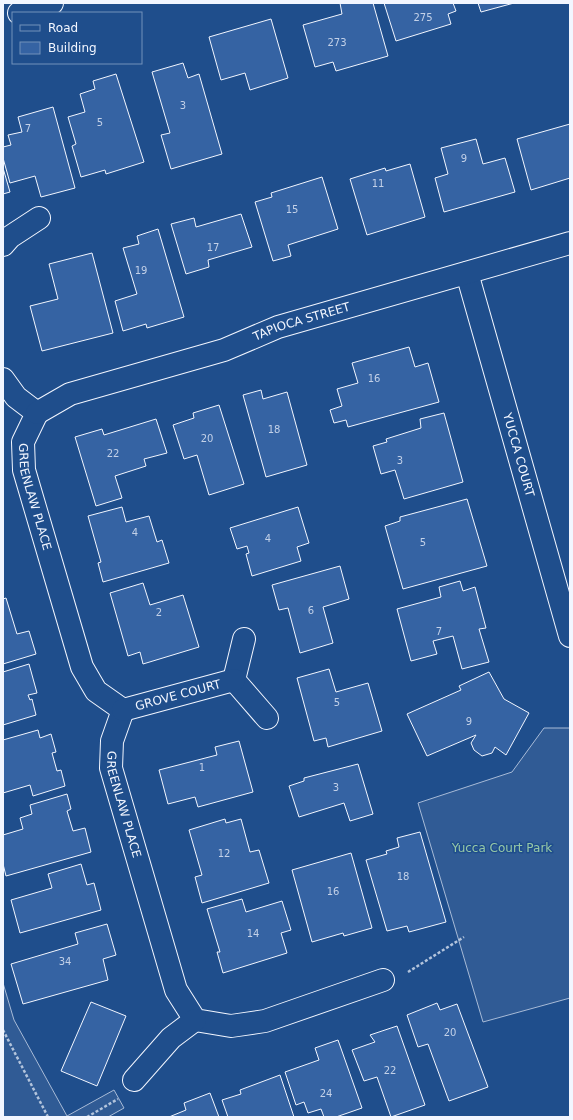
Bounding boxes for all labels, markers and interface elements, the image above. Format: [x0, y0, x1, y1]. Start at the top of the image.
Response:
legend [12, 12, 142, 64]
house number: 275 [413, 12, 433, 23]
text: Road [48, 21, 78, 35]
house number: 273 [327, 37, 347, 48]
text: Building [48, 41, 97, 55]
house number: 3 [180, 100, 186, 111]
house number: 5 [97, 117, 103, 128]
house number: 7 [25, 123, 31, 134]
house number: 9 [461, 153, 467, 164]
house number: 11 [372, 178, 384, 189]
house number: 15 [286, 204, 298, 215]
house number: 17 [207, 242, 219, 253]
house number: 19 [135, 265, 147, 276]
street label: TAPIOCA STREET [250, 299, 352, 344]
house number: 16 [368, 373, 380, 384]
street label: YUCCA COURT [500, 410, 537, 499]
house number: 18 [268, 424, 280, 435]
house number: 20 [201, 433, 213, 444]
street label: GREENLAW PLACE [16, 443, 54, 552]
house number: 22 [107, 448, 119, 459]
house number: 3 [397, 455, 403, 466]
house number: 4 [132, 527, 138, 538]
house number: 4 [265, 533, 271, 544]
house number: 5 [420, 537, 426, 548]
house number: 6 [308, 605, 314, 616]
house number: 2 [156, 607, 162, 618]
house number: 7 [436, 626, 442, 637]
street label: GROVE COURT [134, 677, 223, 713]
house number: 5 [334, 697, 340, 708]
house number: 9 [466, 716, 472, 727]
street label: GREENLAW PLACE [104, 751, 144, 859]
house number: 1 [199, 762, 205, 773]
house number: 3 [333, 782, 339, 793]
park label: Yucca Court Park [451, 841, 552, 855]
house number: 12 [218, 848, 230, 859]
house number: 18 [397, 871, 409, 882]
house number: 16 [327, 886, 339, 897]
house number: 14 [247, 928, 259, 939]
house number: 34 [59, 956, 71, 967]
house number: 20 [444, 1027, 456, 1038]
house number: 22 [384, 1065, 396, 1076]
house number: 24 [320, 1088, 332, 1099]

